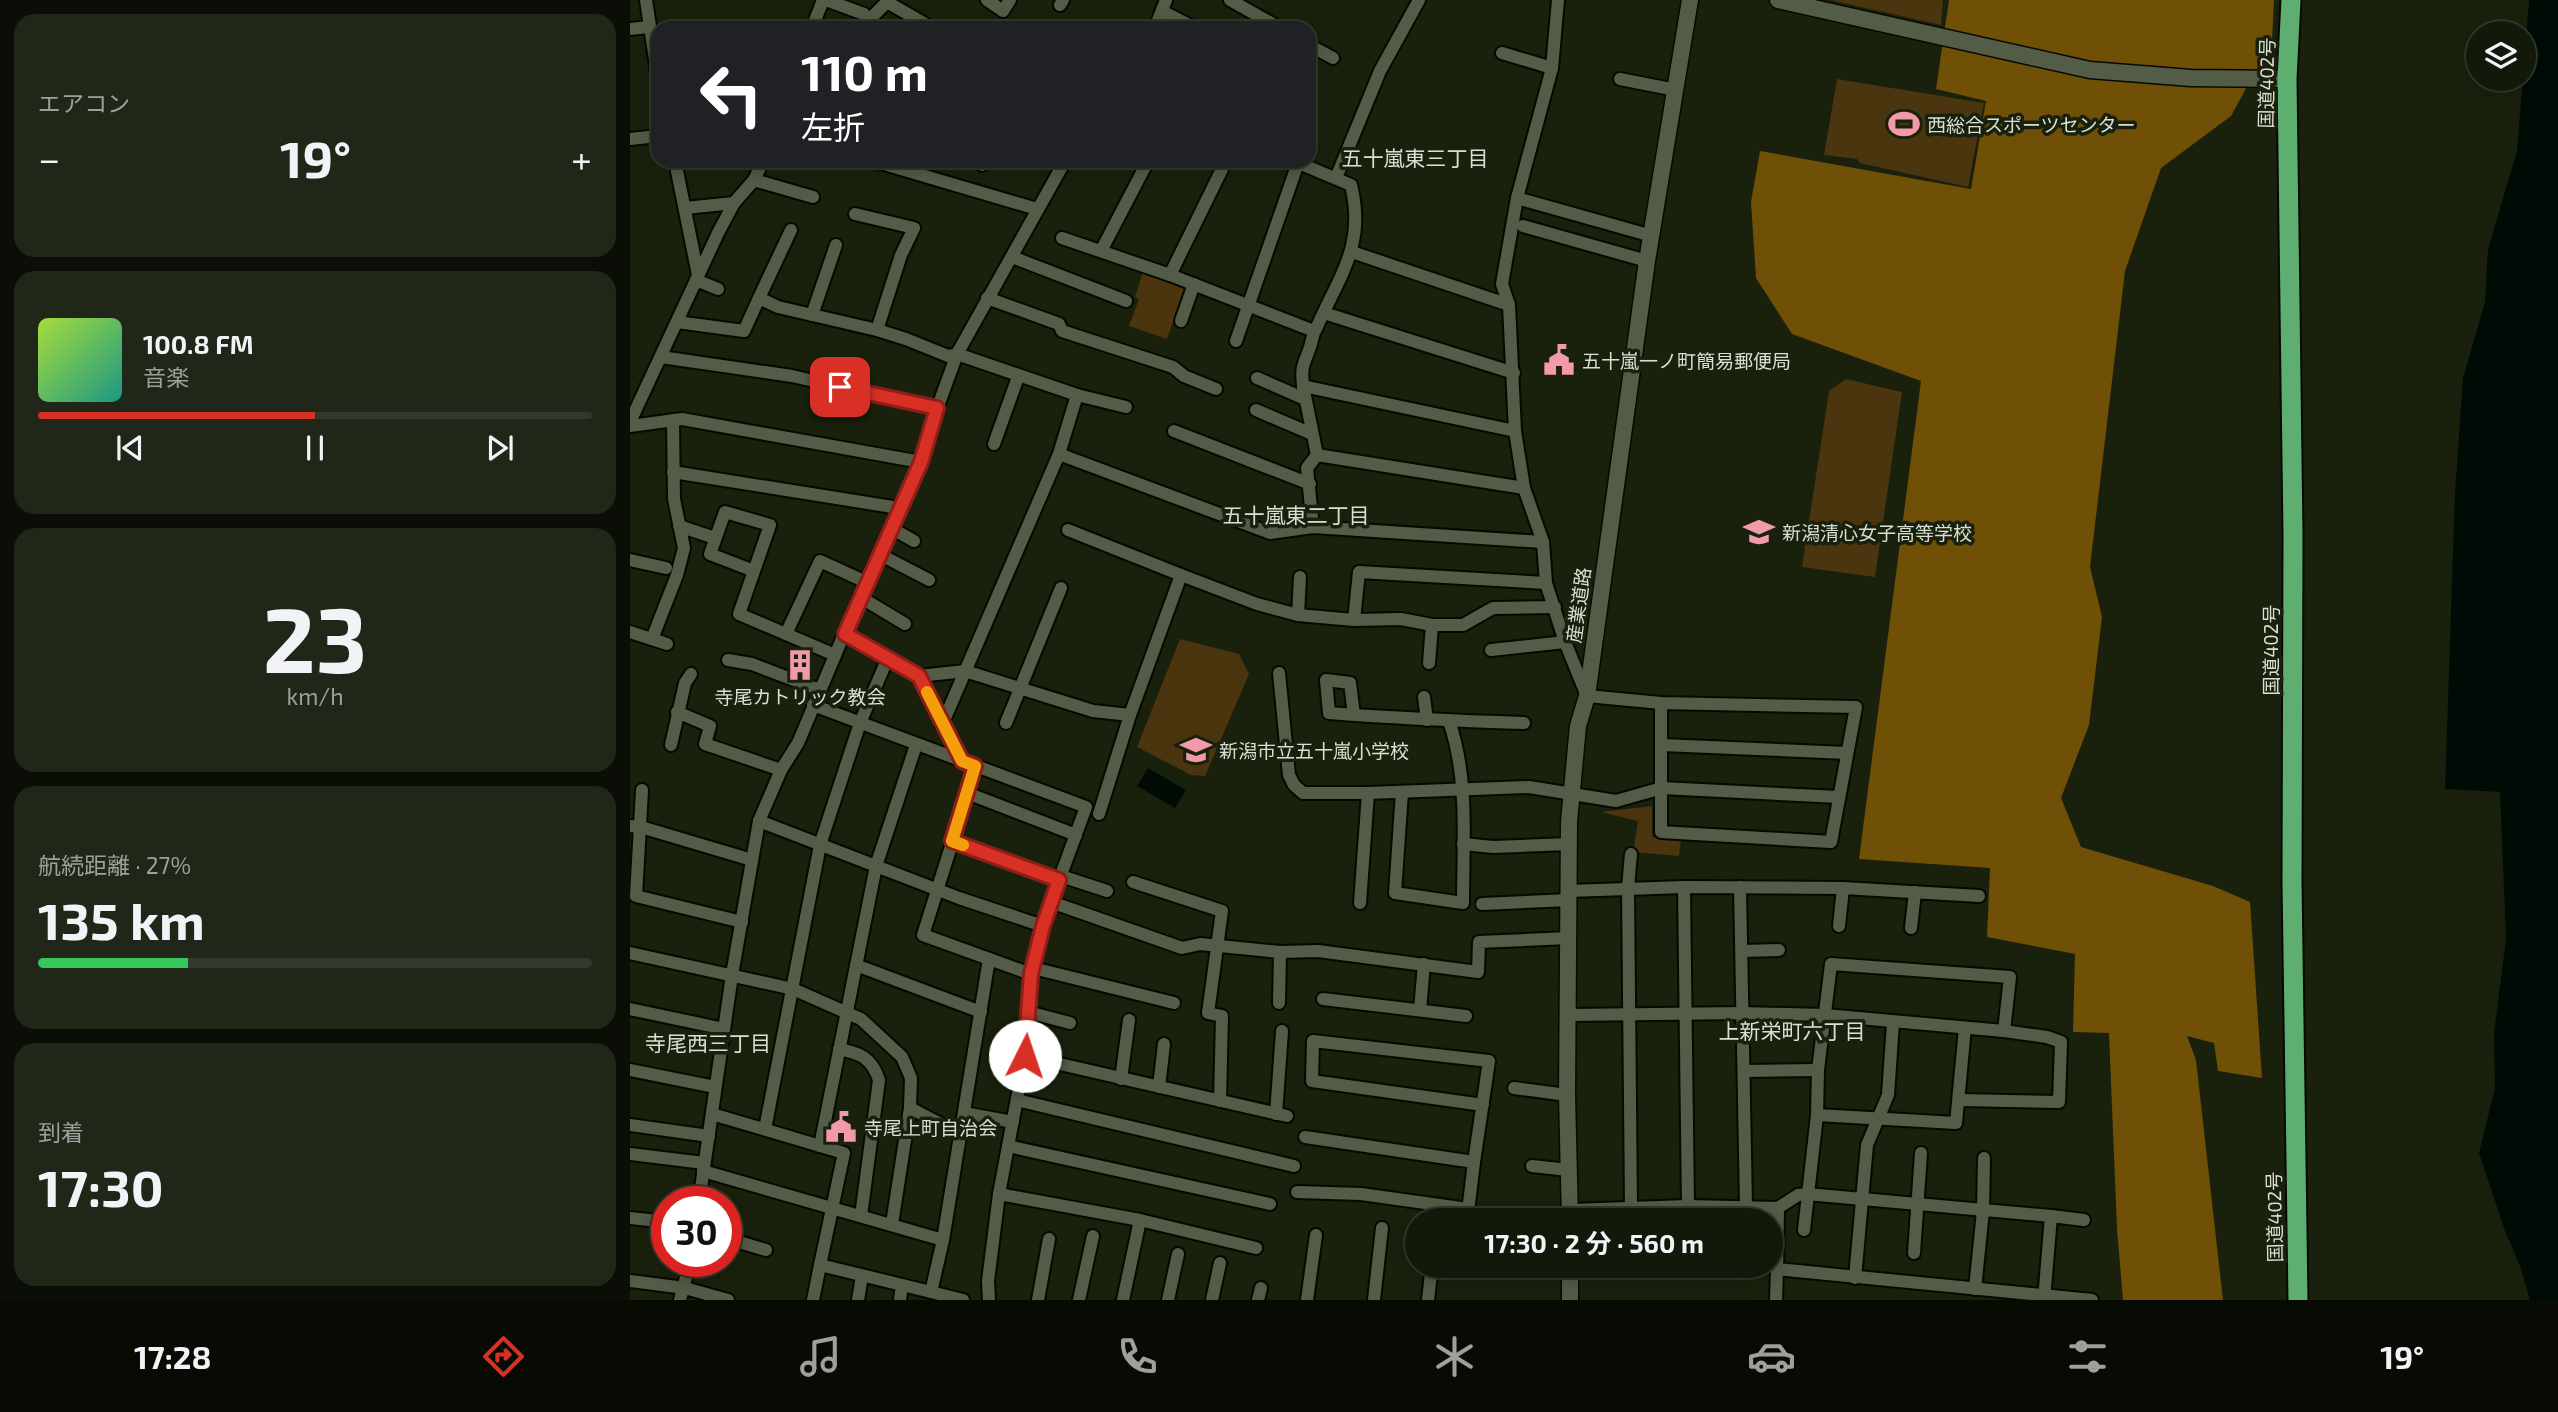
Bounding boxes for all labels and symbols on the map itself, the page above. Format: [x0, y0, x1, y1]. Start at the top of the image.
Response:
street label: 国道402号 [2254, 37, 2278, 129]
sports icon: 西総合スポーツセンター [1887, 107, 1921, 141]
place label: 西総合スポーツセンター [1927, 113, 2136, 136]
district label: 五十嵐東三丁目 [1342, 145, 1489, 170]
public building icon: 五十嵐一ノ町簡易郵便局 [1542, 343, 1576, 377]
place label: 五十嵐一ノ町簡易郵便局 [1582, 349, 1791, 372]
pin [810, 357, 870, 417]
district label: 五十嵐東二丁目 [1223, 502, 1370, 527]
school or university icon: 新潟清心女子高等学校 [1742, 515, 1776, 549]
place label: 新潟清心女子高等学校 [1782, 521, 1972, 544]
street label: 産業道路 [1561, 566, 1595, 644]
street label: 国道402号 [2259, 605, 2282, 695]
building icon: 寺尾カトリック教会 [783, 648, 817, 682]
place label: 寺尾カトリック教会 [714, 685, 886, 708]
school or university icon: 新潟市立五十嵐小学校 [1179, 733, 1213, 767]
place label: 新潟市立五十嵐小学校 [1219, 739, 1409, 762]
district label: 上新栄町六丁目 [1719, 1018, 1866, 1043]
position arrow [988, 1019, 1062, 1093]
district label: 寺尾西三丁目 [645, 1030, 771, 1055]
public building icon: 寺尾上町自治会 [824, 1110, 858, 1144]
place label: 寺尾上町自治会 [864, 1116, 997, 1139]
street label: 国道402号 [2262, 1171, 2286, 1263]
speed limit sign: 30 [651, 1186, 742, 1277]

